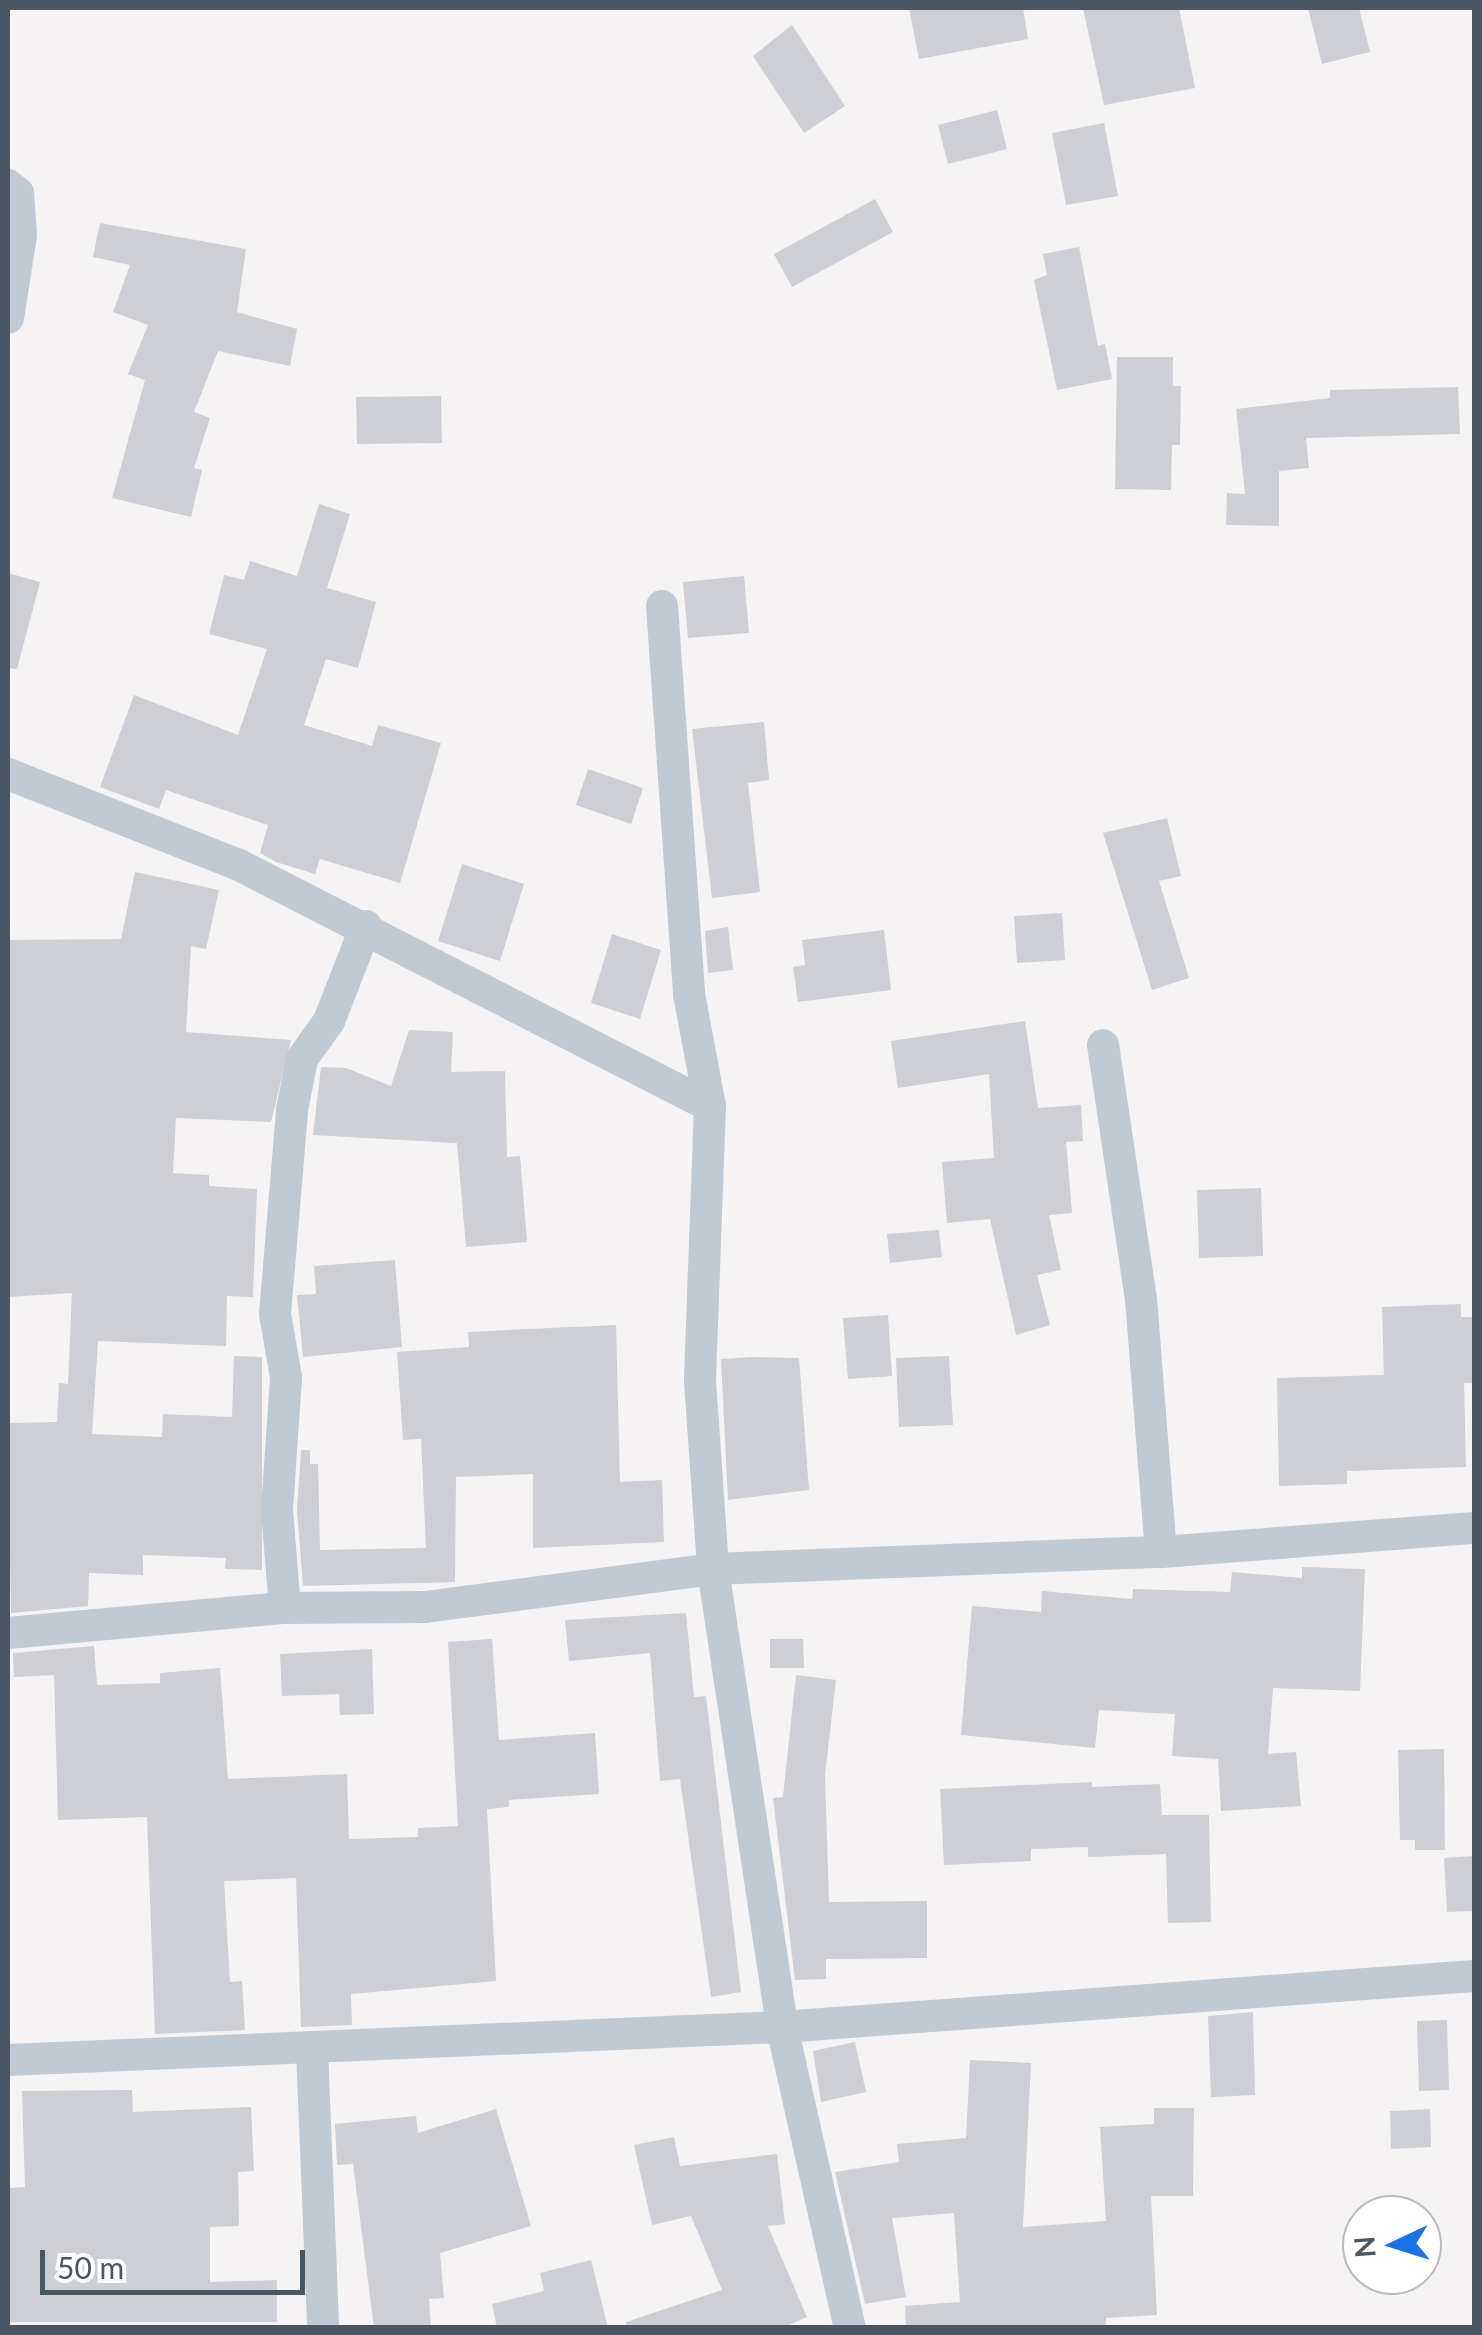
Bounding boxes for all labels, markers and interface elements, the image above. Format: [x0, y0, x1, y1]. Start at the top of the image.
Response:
north arrow [1342, 2195, 1442, 2295]
scale bar [45, 2230, 310, 2292]
text: N [1346, 2235, 1382, 2259]
text: 50 m [57, 2249, 124, 2285]

